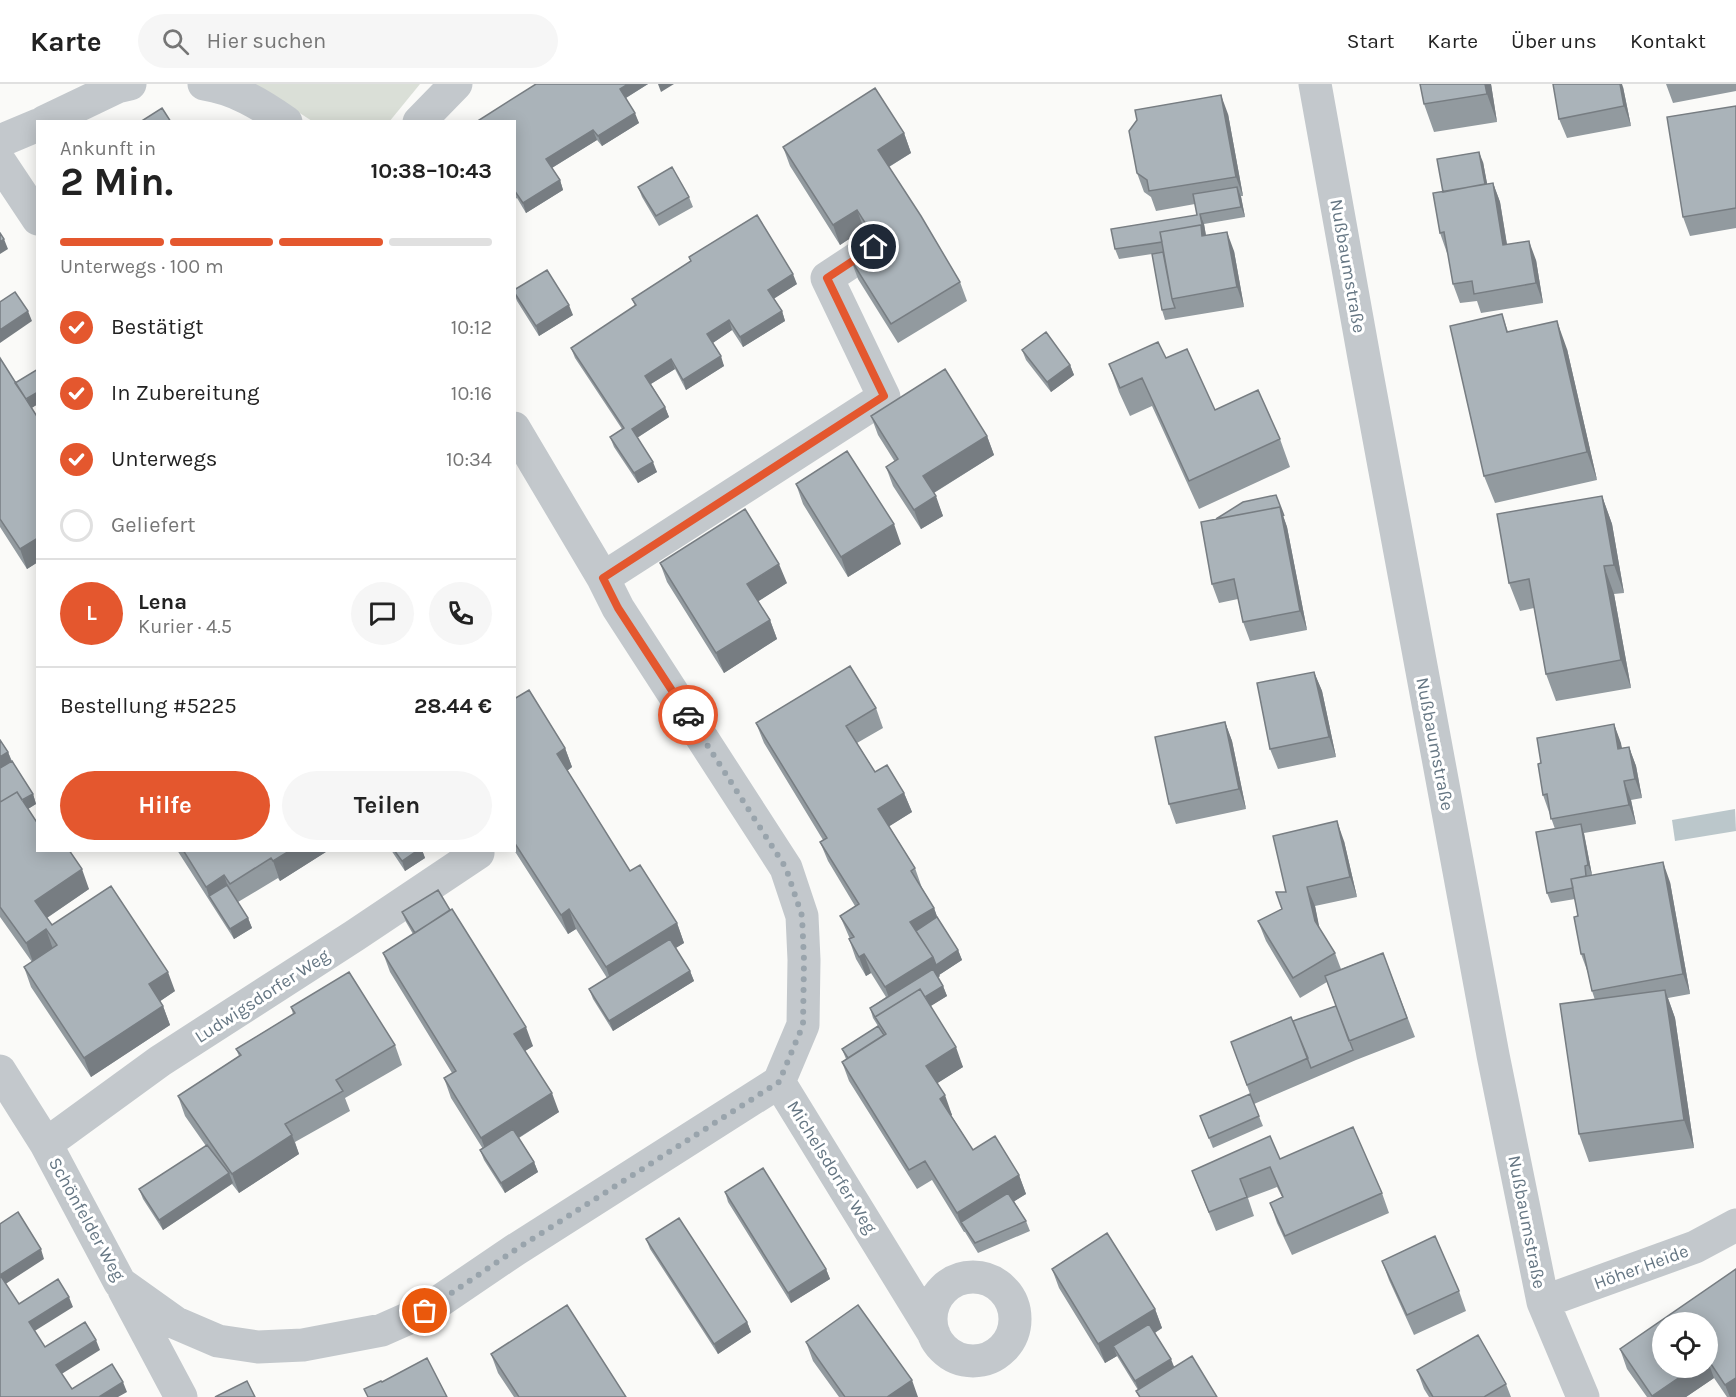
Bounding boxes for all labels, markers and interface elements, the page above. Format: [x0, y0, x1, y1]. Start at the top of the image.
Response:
search box [138, 14, 558, 68]
text: Karte [30, 25, 102, 58]
icon: search [159, 25, 192, 58]
text: Hier suchen [207, 28, 326, 54]
text: Start [1347, 29, 1394, 53]
text: Karte [1427, 29, 1478, 53]
text: Über uns [1511, 29, 1597, 53]
text: Kontakt [1630, 29, 1706, 53]
text: Ankunft in [60, 137, 156, 160]
text: 10:38–10:43 [370, 158, 492, 184]
text: 2 Min. [60, 159, 173, 205]
street label: Nußbaumstraße [1325, 197, 1371, 335]
pin [848, 221, 899, 272]
icon: home [857, 230, 890, 263]
text: Unterwegs · 100 m [60, 255, 224, 278]
icon: check [60, 311, 93, 344]
text: Bestätigt [111, 314, 203, 340]
text: 10:12 [451, 316, 492, 339]
icon: check [60, 377, 93, 410]
text: In Zubereitung [111, 380, 259, 406]
text: 10:16 [451, 382, 492, 405]
icon: check [60, 443, 93, 476]
text: Unterwegs [111, 446, 217, 472]
text: 10:34 [446, 448, 492, 471]
text: Geliefert [111, 512, 196, 538]
button: chat [351, 582, 414, 645]
button: phone [429, 582, 492, 645]
text: Lena [138, 589, 187, 615]
text: L [86, 600, 97, 626]
text: Kurier · 4.5 [138, 615, 232, 638]
street label: Nußbaumstraße [1411, 675, 1459, 813]
courier [658, 685, 718, 745]
text: Bestellung #5225 [60, 693, 237, 719]
text: 28.44 € [414, 693, 492, 719]
icon: car [672, 699, 705, 732]
button: Hilfe [60, 771, 270, 840]
button: Teilen [282, 771, 492, 840]
street label: Ludwigsdorfer Weg [191, 944, 333, 1048]
street label: Michelsdorfer Weg [782, 1096, 882, 1238]
street label: Schönfelder Weg [44, 1153, 130, 1285]
street label: Nußbaumstraße [1503, 1153, 1551, 1291]
street label: Höher Heide [1591, 1240, 1691, 1294]
pin [399, 1285, 450, 1336]
icon: bag [408, 1294, 441, 1327]
map controls [1652, 1312, 1718, 1378]
button: locate [1652, 1312, 1718, 1378]

